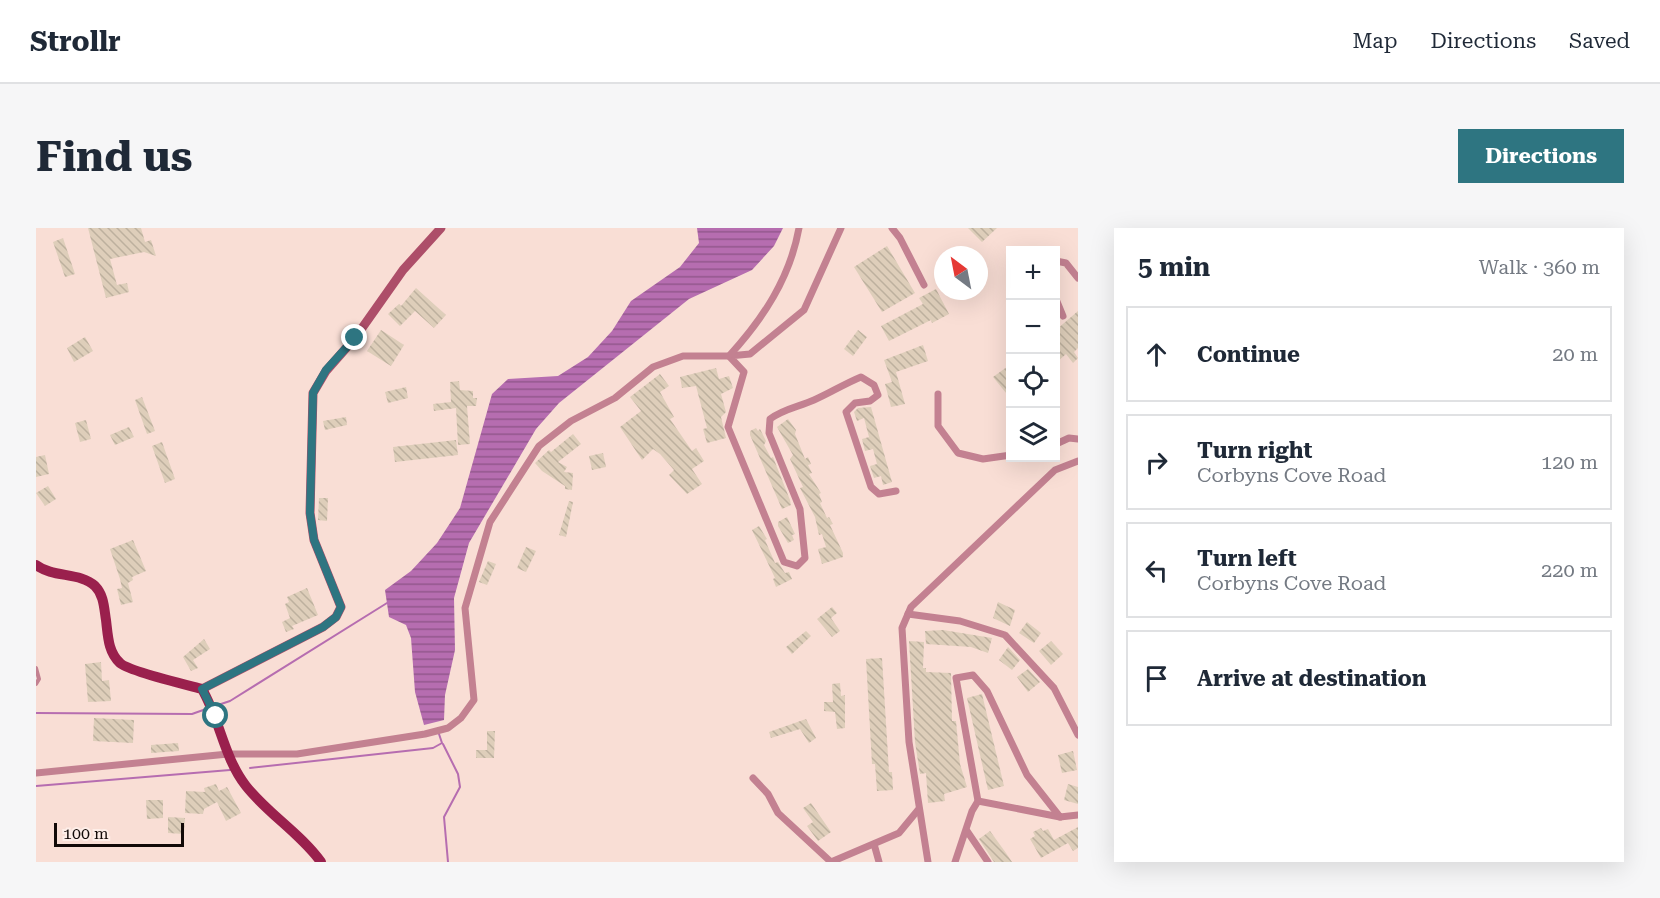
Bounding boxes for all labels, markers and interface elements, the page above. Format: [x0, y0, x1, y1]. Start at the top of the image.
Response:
text: Strollr [30, 25, 121, 58]
text: Map [1353, 29, 1397, 53]
text: Directions [1430, 29, 1536, 53]
text: Saved [1569, 29, 1630, 53]
button: Directions [1458, 129, 1624, 183]
text: Find us [36, 132, 193, 181]
north arrow [934, 246, 988, 300]
map controls [1006, 246, 1060, 462]
button: + [1006, 246, 1060, 300]
text: 5 min [1138, 252, 1210, 282]
text: Walk · 360 m [1479, 255, 1600, 279]
button: − [1006, 300, 1060, 354]
route end [341, 324, 367, 350]
icon: ahead [1140, 338, 1173, 371]
text: Continue [1197, 342, 1300, 367]
text: 20 m [1552, 342, 1598, 366]
button: locate [1006, 354, 1060, 408]
button: layers [1006, 408, 1060, 462]
text: Turn right [1197, 438, 1312, 463]
icon: right [1140, 446, 1173, 479]
text: 120 m [1541, 450, 1598, 474]
text: Corbyns Cove Road [1197, 463, 1386, 487]
text: Turn left [1197, 546, 1297, 571]
icon: left [1140, 554, 1173, 587]
text: 220 m [1541, 558, 1598, 582]
text: Corbyns Cove Road [1197, 571, 1386, 595]
icon: arrive [1140, 662, 1173, 695]
text: Arrive at destination [1197, 666, 1426, 691]
route start [202, 702, 228, 728]
scale bar [54, 820, 184, 848]
text: 100 m [63, 824, 109, 843]

